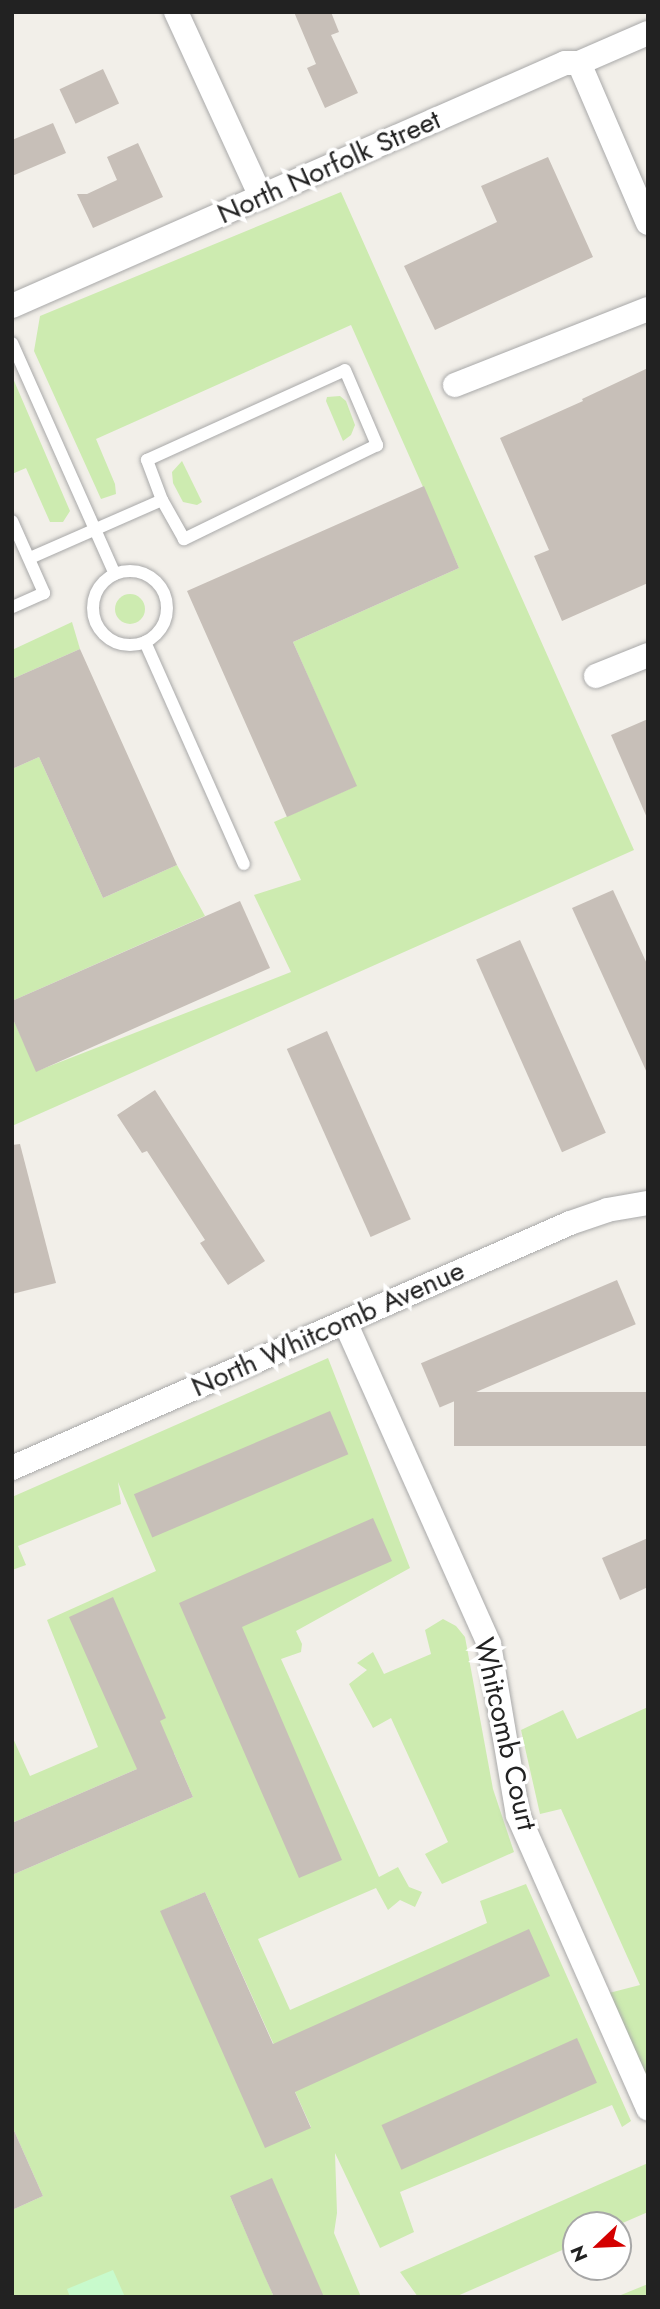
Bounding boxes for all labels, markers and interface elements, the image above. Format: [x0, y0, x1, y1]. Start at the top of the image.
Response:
street label: North Norfolk Street [212, 103, 446, 231]
street label: North Whitcomb Avenue [186, 1254, 470, 1404]
street label: Whitcomb Court [466, 1634, 544, 1834]
north arrow [562, 2211, 632, 2281]
text: N [564, 2241, 594, 2266]

